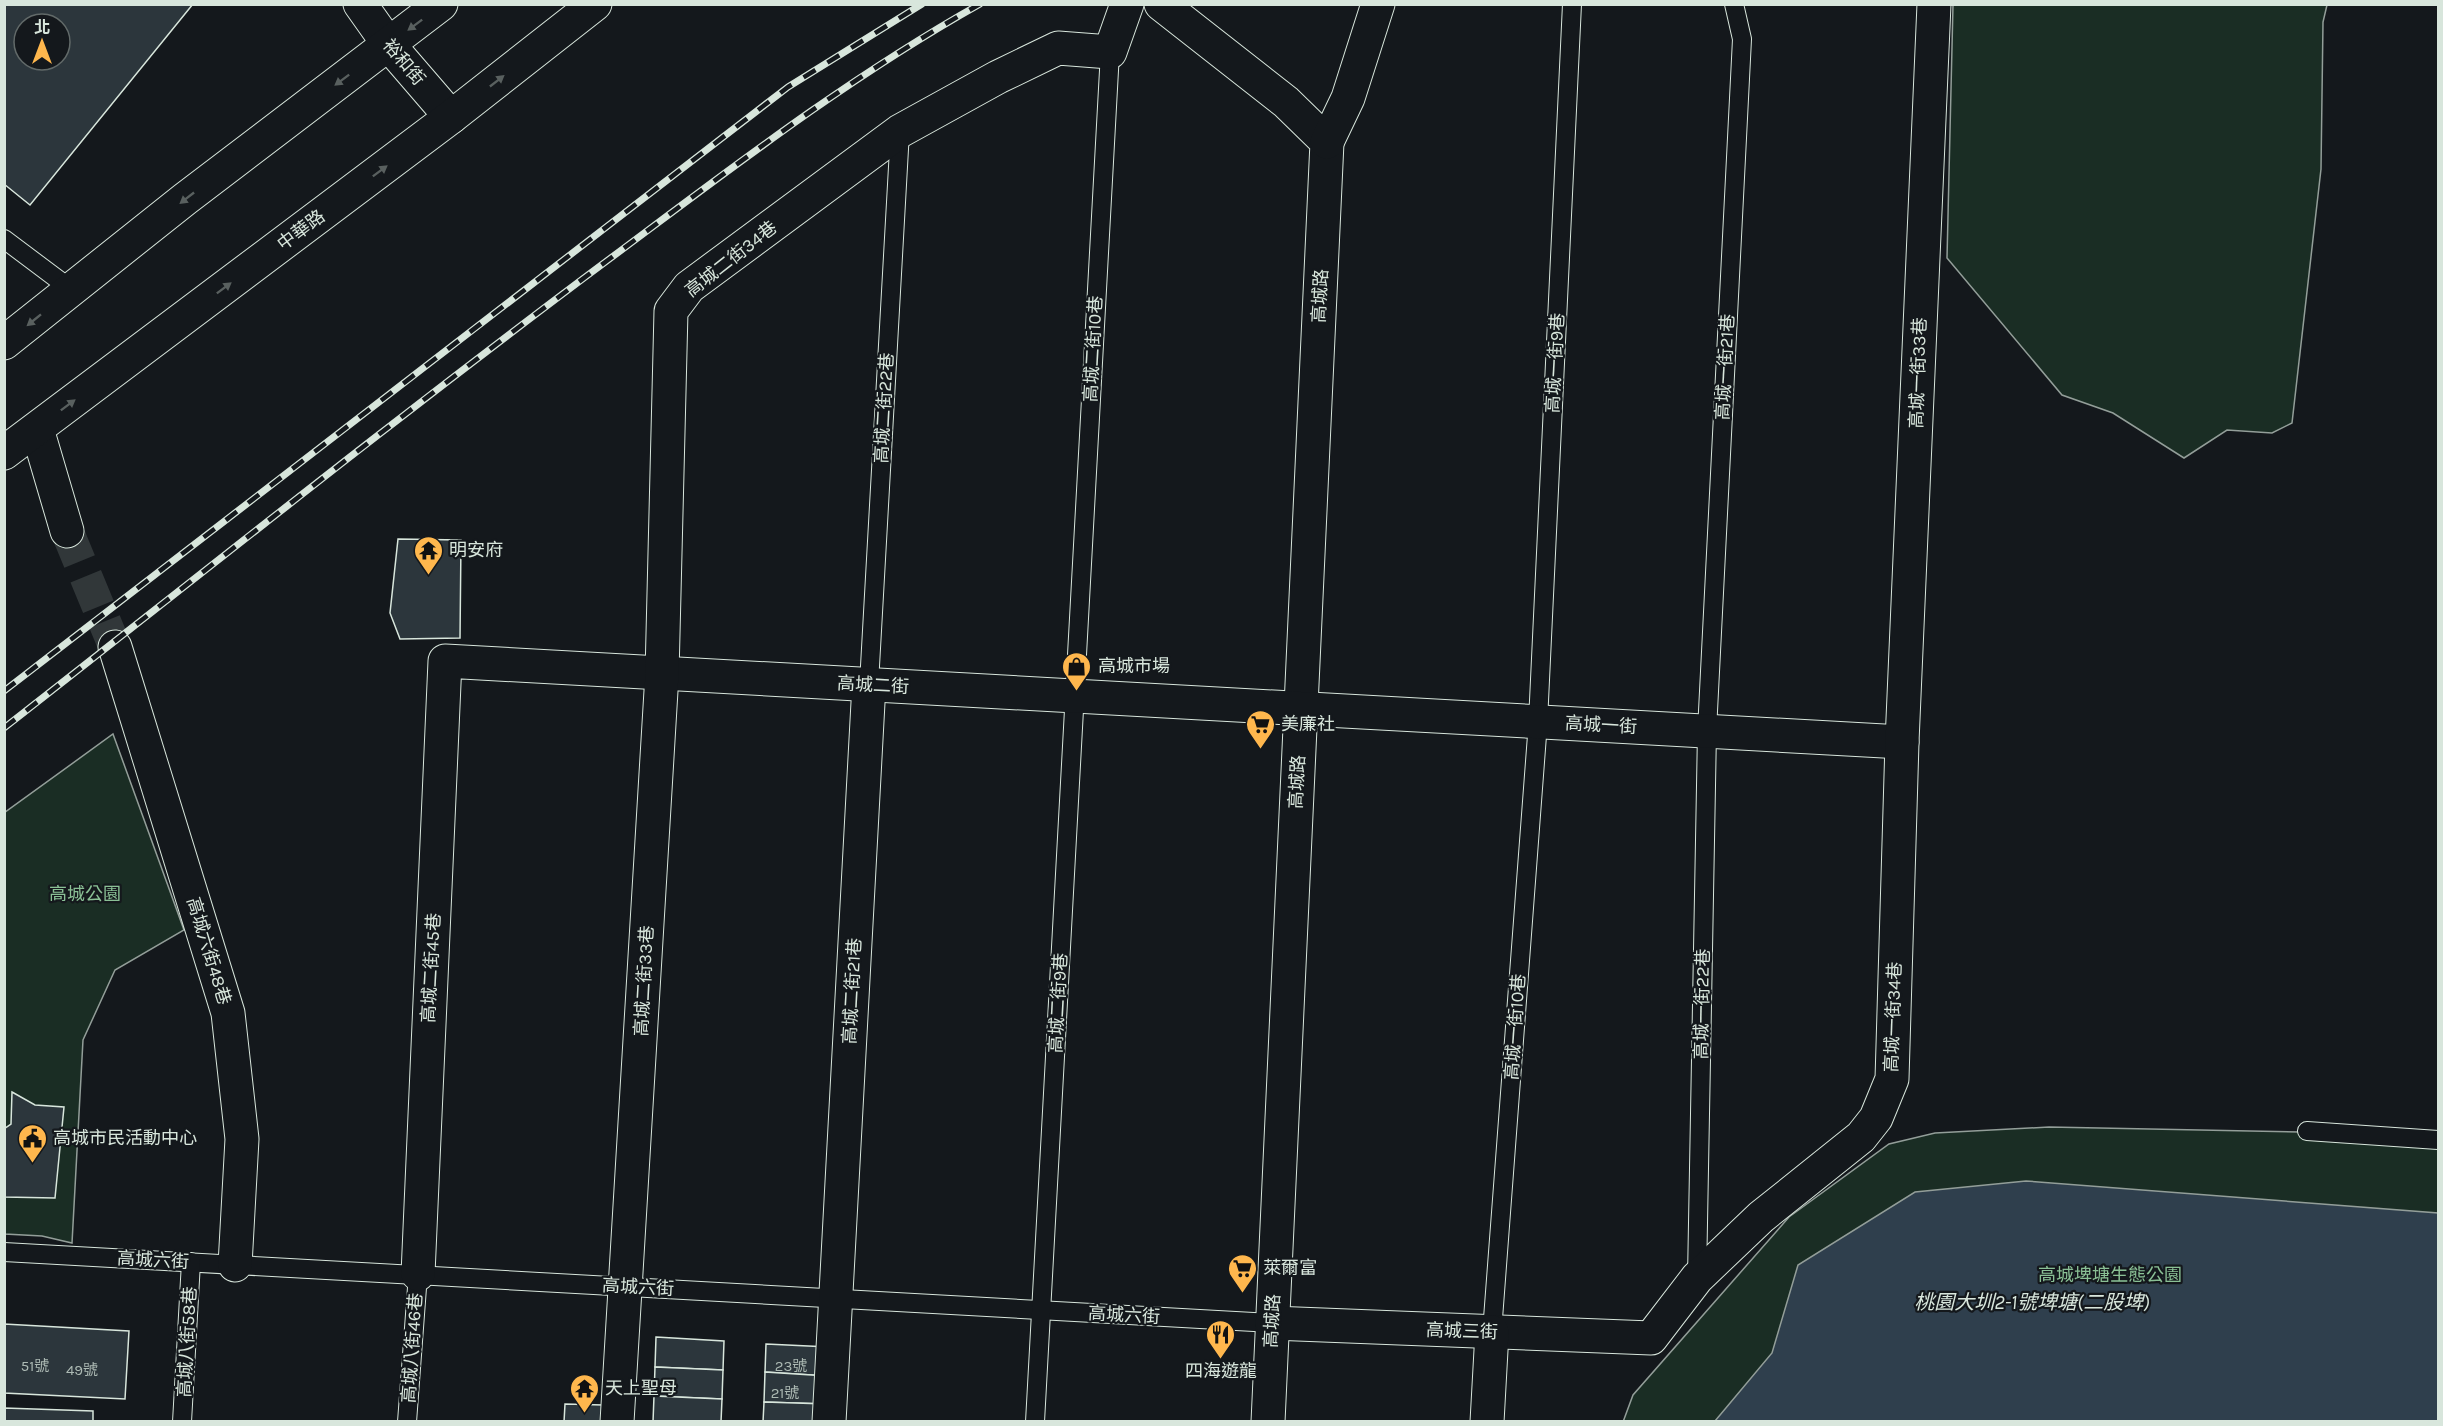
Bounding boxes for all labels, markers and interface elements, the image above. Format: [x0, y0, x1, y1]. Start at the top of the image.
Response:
north arrow [12, 12, 72, 72]
text: 北 [34, 18, 50, 37]
one-way arrow [407, 18, 423, 31]
street label: 裕和街 [378, 34, 430, 90]
one-way arrow [334, 74, 350, 87]
one-way arrow [489, 75, 505, 88]
one-way arrow [371, 165, 387, 177]
one-way arrow [179, 192, 194, 204]
street label: 中華路 [273, 205, 329, 255]
street label: 高城二街34巷 [681, 216, 781, 302]
street label: 高城路 [1308, 268, 1332, 324]
one-way arrow [216, 283, 231, 295]
street label: 高城二街10巷 [1079, 295, 1107, 403]
street label: 高城一街9巷 [1541, 312, 1569, 414]
one-way arrow [26, 313, 42, 326]
street label: 高城一街21巷 [1711, 313, 1739, 421]
street label: 高城一街33巷 [1905, 317, 1931, 429]
street label: 高城二街22巷 [870, 352, 898, 464]
one-way arrow [60, 399, 76, 412]
temple icon: 明安府 [412, 534, 444, 576]
place label: 明安府 [449, 539, 503, 561]
shop icon: 高城市場 [1061, 650, 1093, 692]
place label: 高城市場 [1098, 655, 1170, 677]
street label: 高城二街 [836, 672, 910, 698]
supermarket icon: 美廉社 [1244, 708, 1276, 750]
street label: 高城一街 [1564, 712, 1638, 738]
place label: 美廉社 [1281, 713, 1335, 735]
street label: 高城路 [1285, 754, 1309, 810]
park label: 高城公園 [49, 883, 121, 905]
street label: 高城六街48巷 [182, 895, 236, 1007]
street label: 高城二街45巷 [417, 912, 445, 1024]
street label: 高城二街33巷 [630, 925, 658, 1037]
street label: 高城二街21巷 [838, 937, 866, 1045]
street label: 高城一街22巷 [1690, 948, 1714, 1060]
street label: 高城二街9巷 [1044, 952, 1072, 1054]
street label: 高城一街34巷 [1880, 961, 1906, 1073]
street label: 高城一街10巷 [1500, 973, 1530, 1081]
public building icon: 高城市民活動中心 [16, 1122, 48, 1164]
place label: 高城市民活動中心 [53, 1127, 197, 1149]
street label: 高城六街 [116, 1247, 190, 1273]
supermarket icon: 萊爾富 [1226, 1252, 1258, 1294]
place label: 萊爾富 [1263, 1257, 1317, 1279]
park label: 高城埤塘生態公園 [2038, 1264, 2182, 1286]
street label: 高城六街 [601, 1274, 675, 1300]
street label: 高城八街58巷 [173, 1286, 201, 1398]
water label: 桃園大圳2-1號埤塘(二股埤) [1914, 1291, 2150, 1314]
street label: 高城八街46巷 [397, 1292, 427, 1404]
street label: 高城路 [1260, 1293, 1284, 1349]
street label: 高城六街 [1087, 1302, 1161, 1328]
restaurant icon: 四海遊龍 [1205, 1318, 1237, 1360]
street label: 高城三街 [1426, 1319, 1498, 1343]
house number: 51號 [21, 1357, 49, 1375]
house number: 23號 [775, 1357, 807, 1375]
place label: 四海遊龍 [1185, 1360, 1257, 1382]
house number: 49號 [66, 1361, 98, 1379]
temple icon: 天上聖母 [568, 1372, 600, 1414]
place label: 天上聖母 [605, 1377, 677, 1399]
house number: 21號 [771, 1384, 799, 1402]

